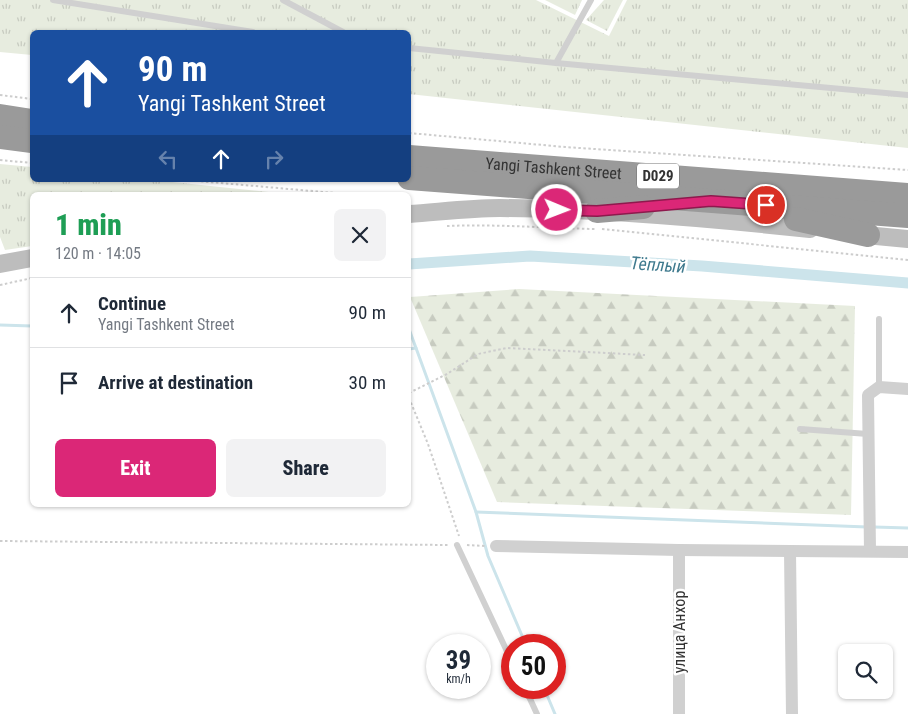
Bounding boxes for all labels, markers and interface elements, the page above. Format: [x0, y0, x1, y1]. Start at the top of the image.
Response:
text: 90 m [138, 49, 207, 90]
icon: ahead [55, 50, 120, 115]
text: Yangi Tashkent Street [138, 91, 326, 116]
icon: left [154, 145, 182, 173]
icon: ahead [207, 145, 235, 173]
icon: right [260, 145, 288, 173]
street label: Yangi Tashkent Street [485, 154, 623, 183]
road number: D029 [637, 164, 679, 188]
position arrow [530, 183, 582, 235]
pin [745, 184, 787, 226]
icon: arrive [752, 191, 780, 219]
text: 1 min [55, 207, 122, 242]
button: close [334, 209, 386, 261]
text: 120 m · 14:05 [55, 244, 141, 263]
water label: Тёплый [630, 252, 686, 277]
text: Continue [98, 292, 166, 315]
icon: ahead [55, 299, 83, 327]
text: 90 m [349, 301, 386, 324]
text: Yangi Tashkent Street [98, 315, 235, 334]
icon: arrive [55, 369, 83, 397]
text: Arrive at destination [98, 371, 253, 394]
text: 30 m [349, 371, 386, 394]
button: Exit [55, 439, 216, 497]
button: Share [226, 439, 386, 497]
street label: улица Анхор [670, 591, 689, 673]
speed limit sign: 50 [501, 634, 566, 699]
map controls [838, 644, 893, 699]
button: search [838, 644, 893, 699]
text: 39 [446, 646, 471, 675]
text: km/h [446, 672, 471, 686]

